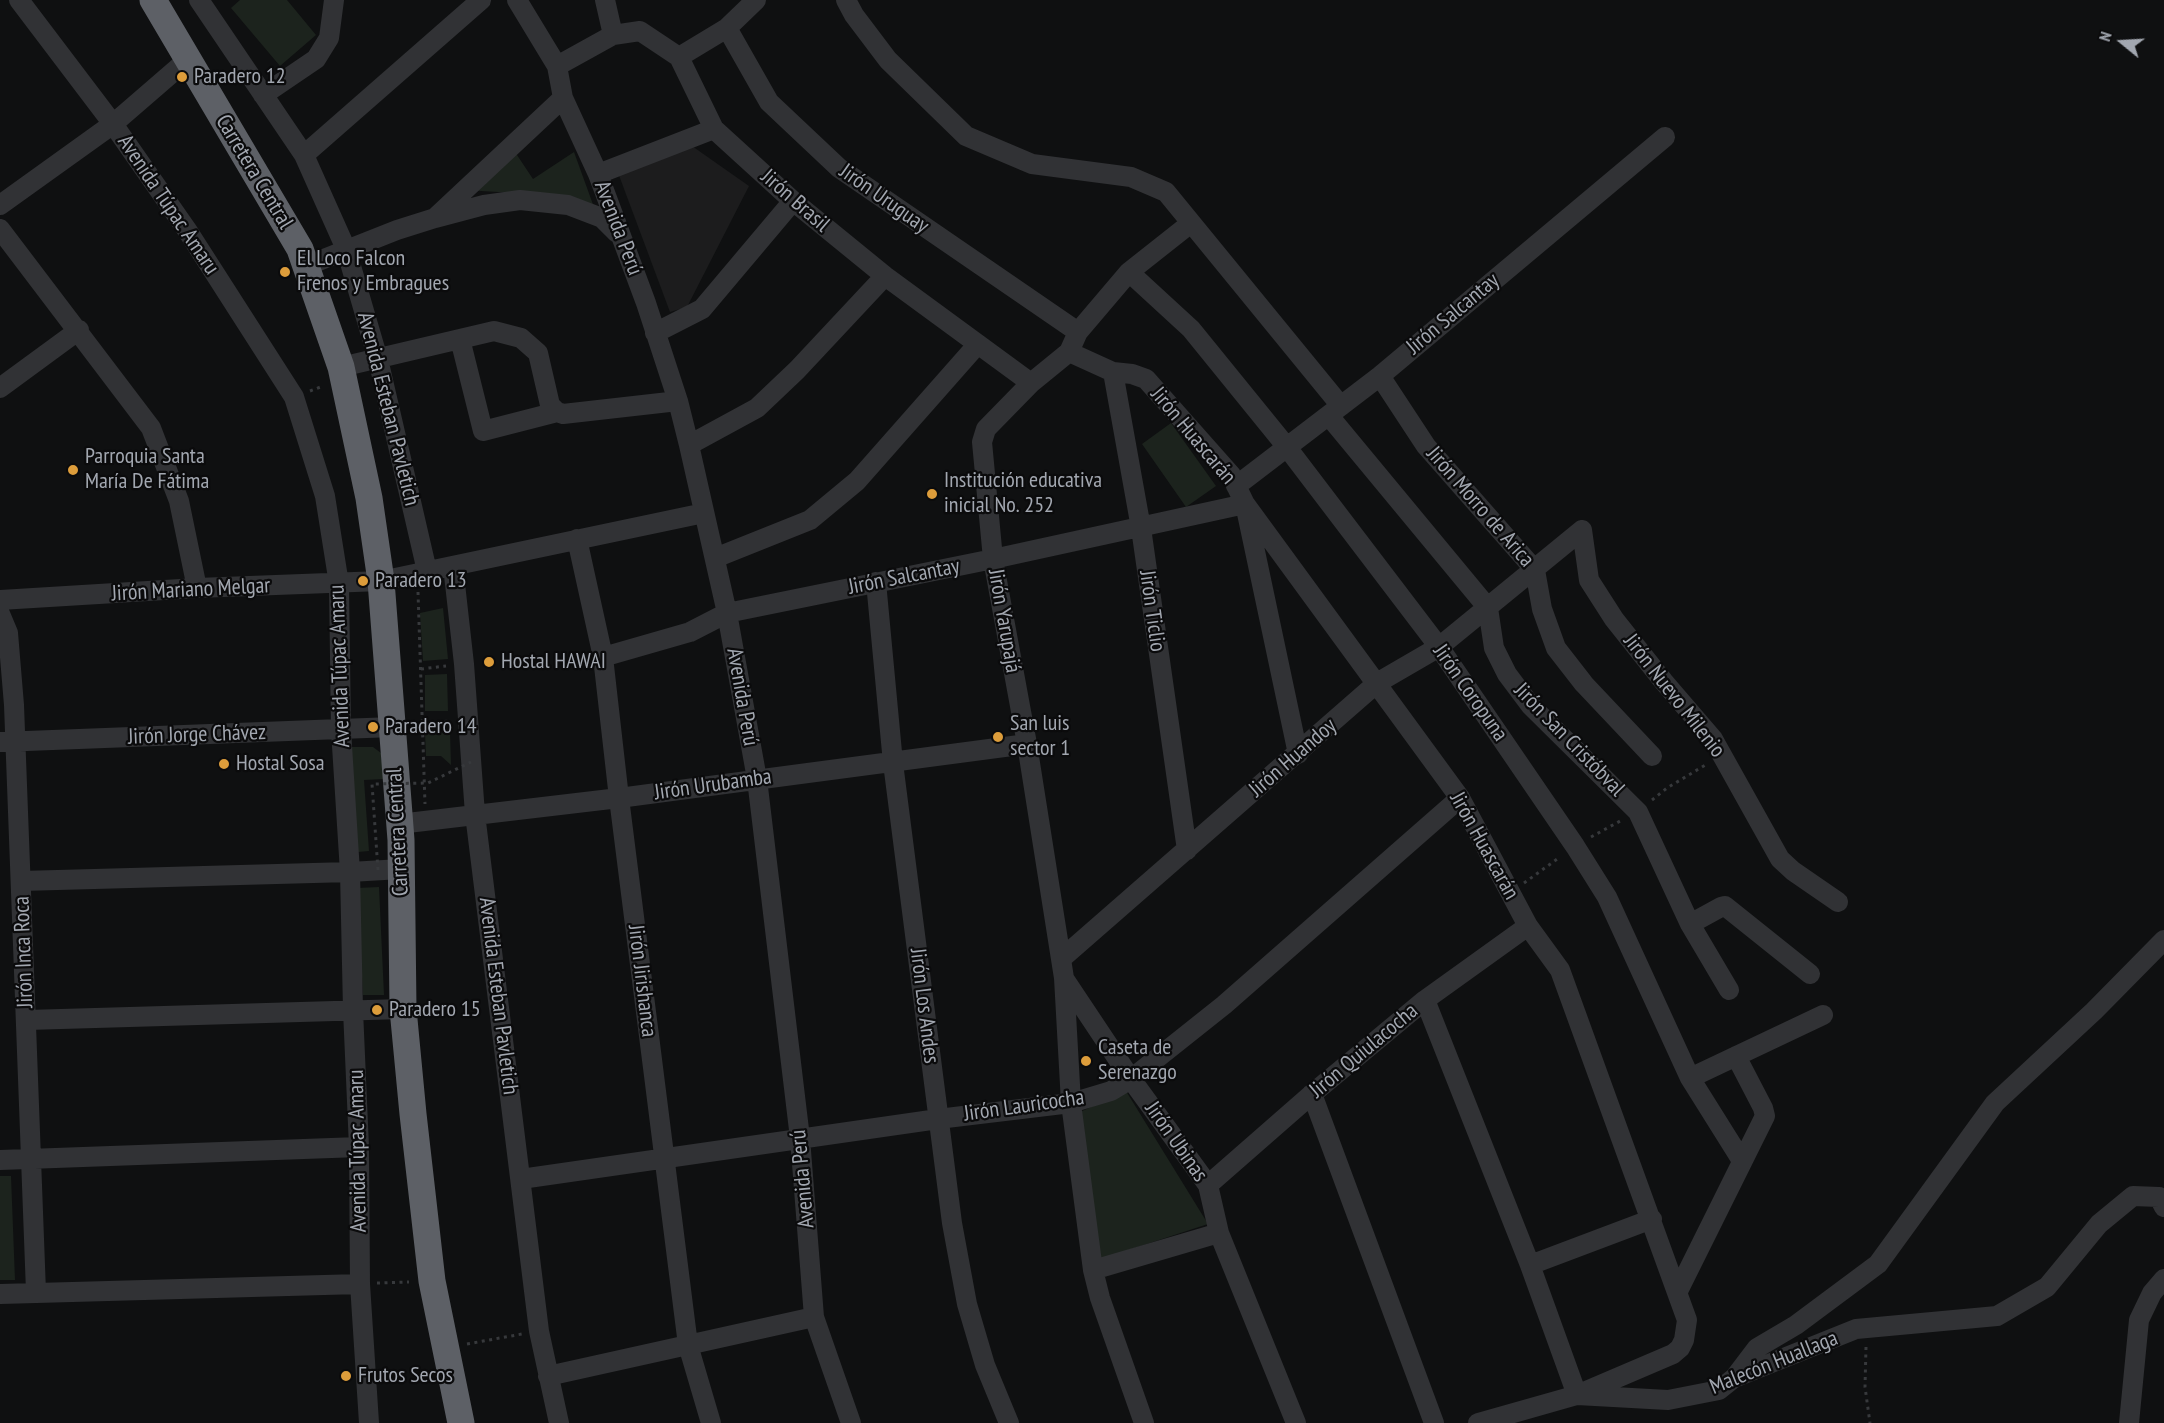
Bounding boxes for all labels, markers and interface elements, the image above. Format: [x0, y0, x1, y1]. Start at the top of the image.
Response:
north arrow [2092, 12, 2152, 72]
text: N [2094, 29, 2116, 44]
place label: Paradero 12 [194, 64, 286, 90]
marker: Paradero 12 [175, 70, 189, 84]
street label: Carretera Central [210, 110, 298, 234]
street label: Avenida Túpac Amaru [112, 130, 224, 280]
street label: Jirón Uruguay [834, 159, 934, 239]
street label: Jirón Brasil [755, 164, 835, 238]
street label: Avenida Perú [588, 177, 648, 279]
place label: El Loco Falcon Frenos y Embragues [297, 246, 449, 298]
marker: El Loco Falcon Frenos y Embragues [278, 265, 292, 279]
street label: Jirón Salcantay [1401, 268, 1505, 360]
street label: Avenida Esteban Pavletich [351, 310, 425, 508]
street label: Jirón Huascarán [1145, 382, 1241, 490]
street label: Jirón Morro de Arica [1421, 441, 1539, 573]
place label: Parroquia Santa María De Fátima [85, 444, 209, 496]
marker: Parroquia Santa María De Fátima [66, 463, 80, 477]
place label: Institución educativa inicial No. 252 [944, 468, 1102, 520]
marker: Institución educativa inicial No. 252 [925, 487, 939, 501]
street label: Jirón Salcantay [846, 553, 962, 601]
street label: Jirón Yarupajá [982, 567, 1026, 675]
place label: Paradero 13 [375, 568, 467, 594]
street label: Jirón Ticlio [1133, 569, 1171, 653]
street label: Jirón Mariano Melgar [111, 573, 271, 607]
marker: Paradero 13 [356, 574, 370, 588]
street label: Avenida Túpac Amaru [324, 584, 356, 748]
street label: Jirón Nuevo Milenio [1618, 629, 1730, 763]
street label: Jirón Coropuna [1427, 640, 1513, 746]
street label: Avenida Perú [720, 646, 764, 748]
place label: Hostal HAWAI [501, 649, 606, 675]
marker: Hostal HAWAI [482, 655, 496, 669]
street label: Jirón San Cristóbval [1508, 678, 1630, 802]
place label: San luis sector 1 [1010, 711, 1070, 762]
street label: Jirón Huandoy [1244, 713, 1342, 803]
place label: Paradero 14 [385, 714, 477, 740]
street label: Jirón Jorge Chávez [128, 719, 266, 751]
marker: Paradero 14 [366, 720, 380, 734]
marker: San luis sector 1 [991, 730, 1005, 744]
place label: Hostal Sosa [236, 751, 325, 777]
marker: Hostal Sosa [217, 757, 231, 771]
street label: Jirón Urubamba [653, 764, 773, 806]
street label: Carretera Central [381, 767, 415, 897]
street label: Jirón Huascarán [1444, 788, 1524, 904]
street label: Jirón Inca Roca [9, 896, 39, 1008]
street label: Avenida Esteban Pavletich [473, 896, 523, 1096]
street label: Jirón Jirishanca [622, 923, 662, 1039]
street label: Jirón Los Andes [904, 947, 944, 1065]
place label: Paradero 15 [389, 997, 481, 1023]
street label: Jirón Quiulacocha [1305, 998, 1423, 1104]
marker: Paradero 15 [370, 1003, 384, 1017]
place label: Caseta de Serenazgo [1098, 1035, 1177, 1086]
marker: Caseta de Serenazgo [1079, 1054, 1093, 1068]
street label: Avenida Túpac Amaru [343, 1069, 373, 1233]
street label: Jirón Lauricocha [962, 1084, 1086, 1128]
street label: Jirón Ubinas [1139, 1097, 1213, 1187]
street label: Avenida Perú [786, 1129, 820, 1229]
street label: Malecón Huallaga [1706, 1325, 1842, 1401]
place label: Frutos Secos [358, 1363, 453, 1389]
marker: Frutos Secos [339, 1369, 353, 1383]

